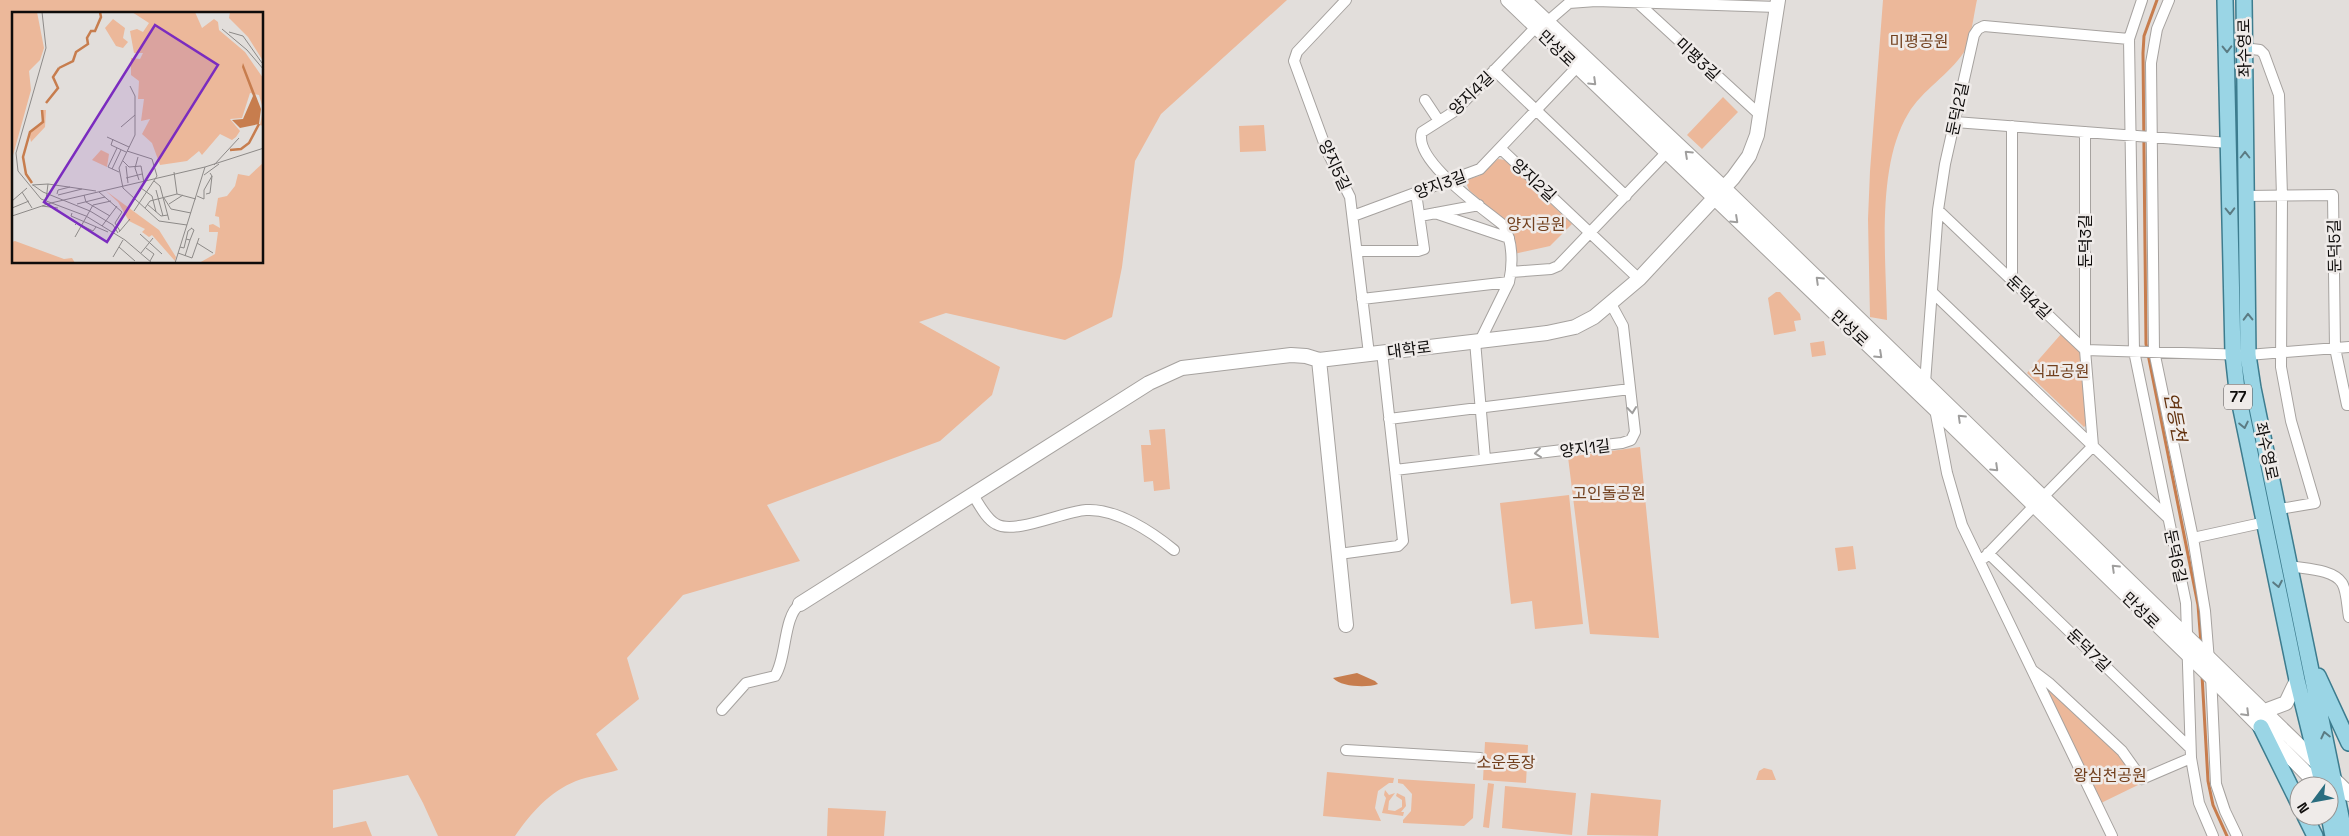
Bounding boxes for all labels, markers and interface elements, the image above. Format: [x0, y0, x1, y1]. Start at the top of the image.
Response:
inset map [12, 12, 264, 264]
street label: 좌수영로 [2233, 18, 2256, 78]
street label: 만성로 [1533, 25, 1580, 71]
park label: 미평공원 [1890, 31, 1948, 52]
street label: 미평3길 [1671, 33, 1725, 85]
one-way arrow [2221, 45, 2232, 53]
street label: 양지4길 [1445, 67, 1498, 120]
one-way arrow [1587, 76, 1596, 85]
street label: 둔덕2길 [1942, 81, 1973, 138]
street label: 양지5길 [1314, 136, 1355, 194]
one-way arrow [1685, 151, 1694, 160]
one-way arrow [2240, 151, 2250, 158]
street label: 양지2길 [1507, 154, 1560, 206]
street label: 양지3길 [1411, 165, 1469, 204]
one-way arrow [2225, 208, 2235, 215]
park label: 양지공원 [1507, 214, 1565, 235]
one-way arrow [1730, 214, 1739, 223]
street label: 둔덕3길 [2075, 214, 2096, 268]
street label: 둔덕5길 [2324, 219, 2345, 273]
street label: 둔덕4길 [2002, 271, 2055, 324]
one-way arrow [1816, 277, 1825, 286]
street label: 만성로 [1826, 306, 1873, 351]
one-way arrow [2243, 313, 2253, 321]
street label: 대학로 [1386, 336, 1433, 363]
one-way arrow [1873, 349, 1882, 358]
park label: 식교공원 [2031, 361, 2089, 382]
road number: 77 [2224, 384, 2252, 410]
water label: 연등천 [2159, 390, 2192, 446]
one-way arrow [1626, 407, 1637, 415]
one-way arrow [1957, 415, 1966, 424]
street label: 좌수영로 [2250, 420, 2283, 482]
one-way arrow [2239, 421, 2249, 430]
street label: 양지1길 [1559, 435, 1612, 462]
one-way arrow [1534, 447, 1542, 458]
one-way arrow [1990, 463, 1999, 472]
park label: 고인돌공원 [1572, 483, 1646, 504]
street label: 둔덕6길 [2160, 528, 2191, 585]
one-way arrow [2112, 565, 2121, 574]
one-way arrow [2272, 580, 2282, 589]
street label: 만성로 [2117, 587, 2164, 633]
street label: 둔덕7길 [2062, 624, 2115, 676]
one-way arrow [2241, 707, 2250, 716]
one-way arrow [2320, 730, 2331, 739]
park label: 소운동장 [1477, 752, 1536, 773]
park label: 왕심천공원 [2073, 765, 2147, 786]
north arrow [2289, 776, 2339, 826]
text: N [2293, 799, 2313, 817]

